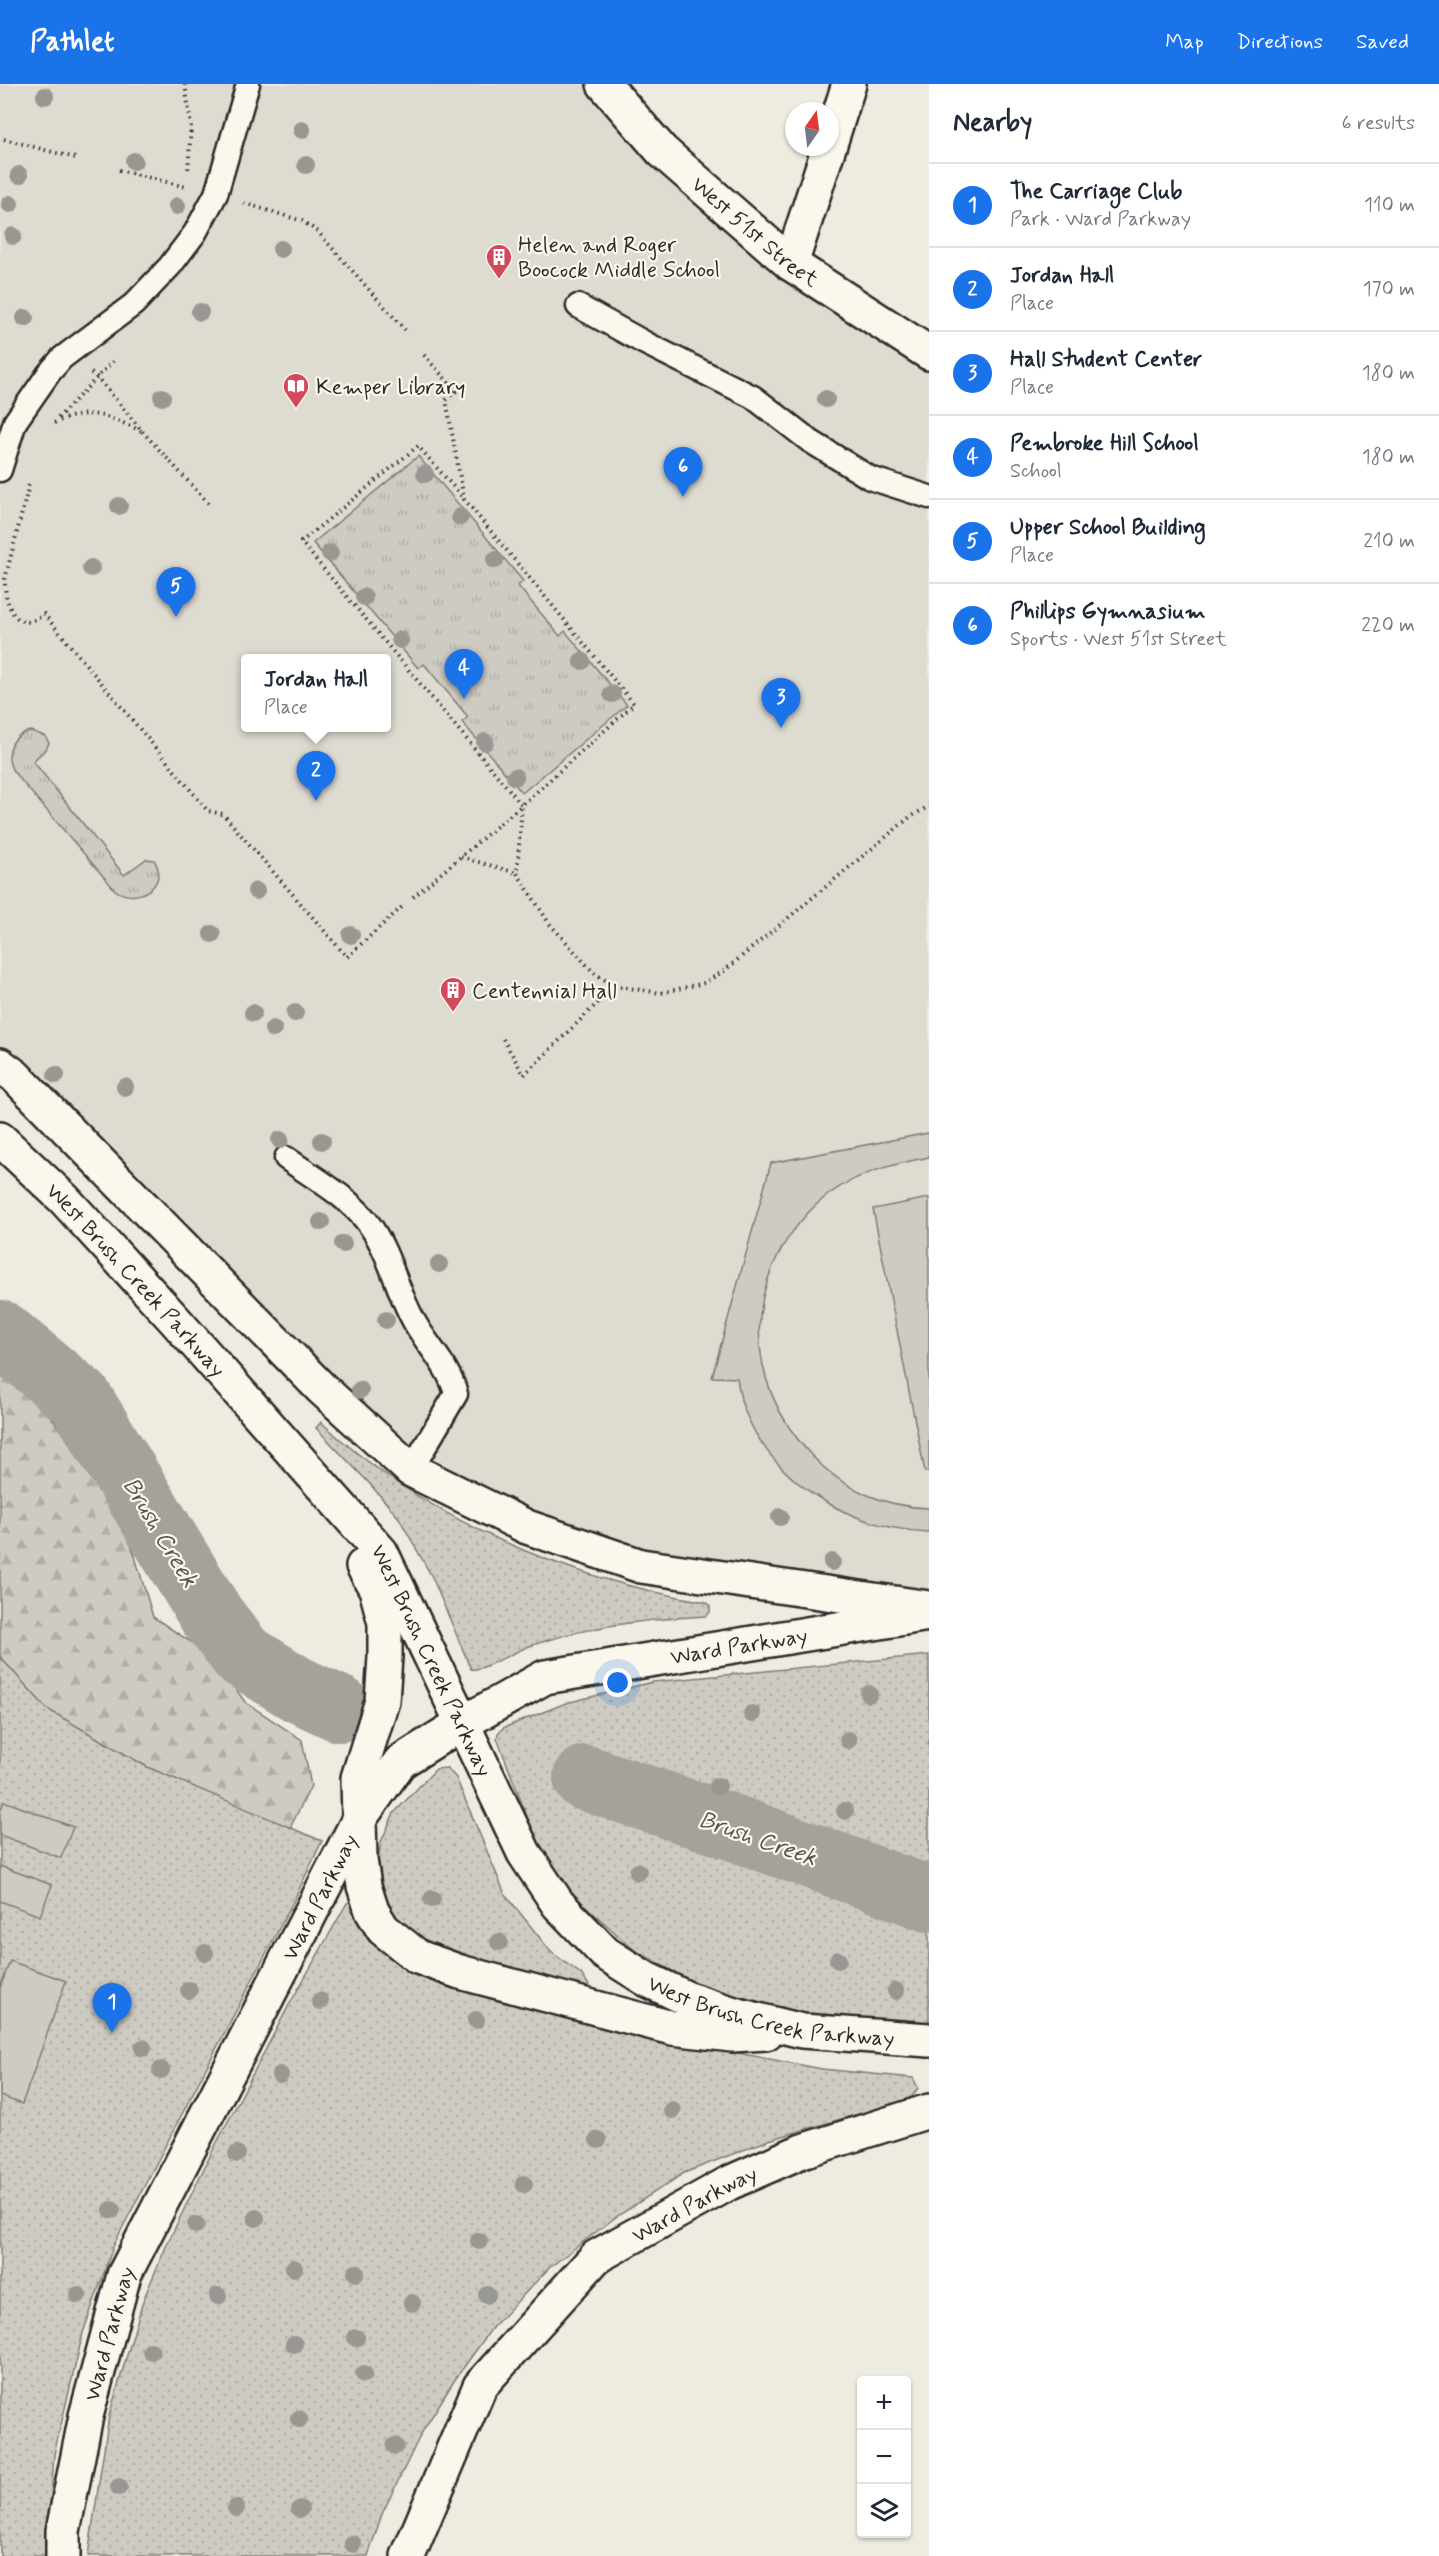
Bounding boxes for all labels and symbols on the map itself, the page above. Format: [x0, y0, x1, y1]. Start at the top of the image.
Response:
north arrow [785, 102, 839, 156]
street label: West 51st Street [685, 171, 823, 294]
place label: Helen and Roger Boocock Middle School [518, 232, 720, 285]
building icon: Helen and Roger Boocock Middle School [484, 242, 514, 280]
library icon: Kemper Library [281, 371, 311, 409]
place label: Kemper Library [316, 374, 465, 402]
pin: 6 [664, 448, 702, 497]
pin: 5 [156, 568, 195, 617]
pin: 4 [444, 650, 484, 699]
pin: 3 [762, 678, 800, 728]
pin: 2 [296, 752, 336, 801]
building icon: Centennial Hall [438, 975, 468, 1013]
place label: Centennial Hall [472, 978, 617, 1006]
street label: West Brush Creek Parkway [40, 1178, 231, 1384]
water label: Brush Creek [115, 1472, 205, 1593]
street label: West Brush Creek Parkway [364, 1541, 498, 1782]
street label: Ward Parkway [669, 1622, 810, 1672]
your location [603, 1668, 632, 1697]
water label: Brush Creek [695, 1805, 821, 1874]
street label: Ward Parkway [277, 1830, 365, 1965]
street label: West Brush Creek Parkway [643, 1970, 895, 2054]
pin: 1 [92, 1984, 132, 2033]
street label: Ward Parkway [627, 2160, 762, 2250]
street label: Ward Parkway [79, 2262, 142, 2404]

